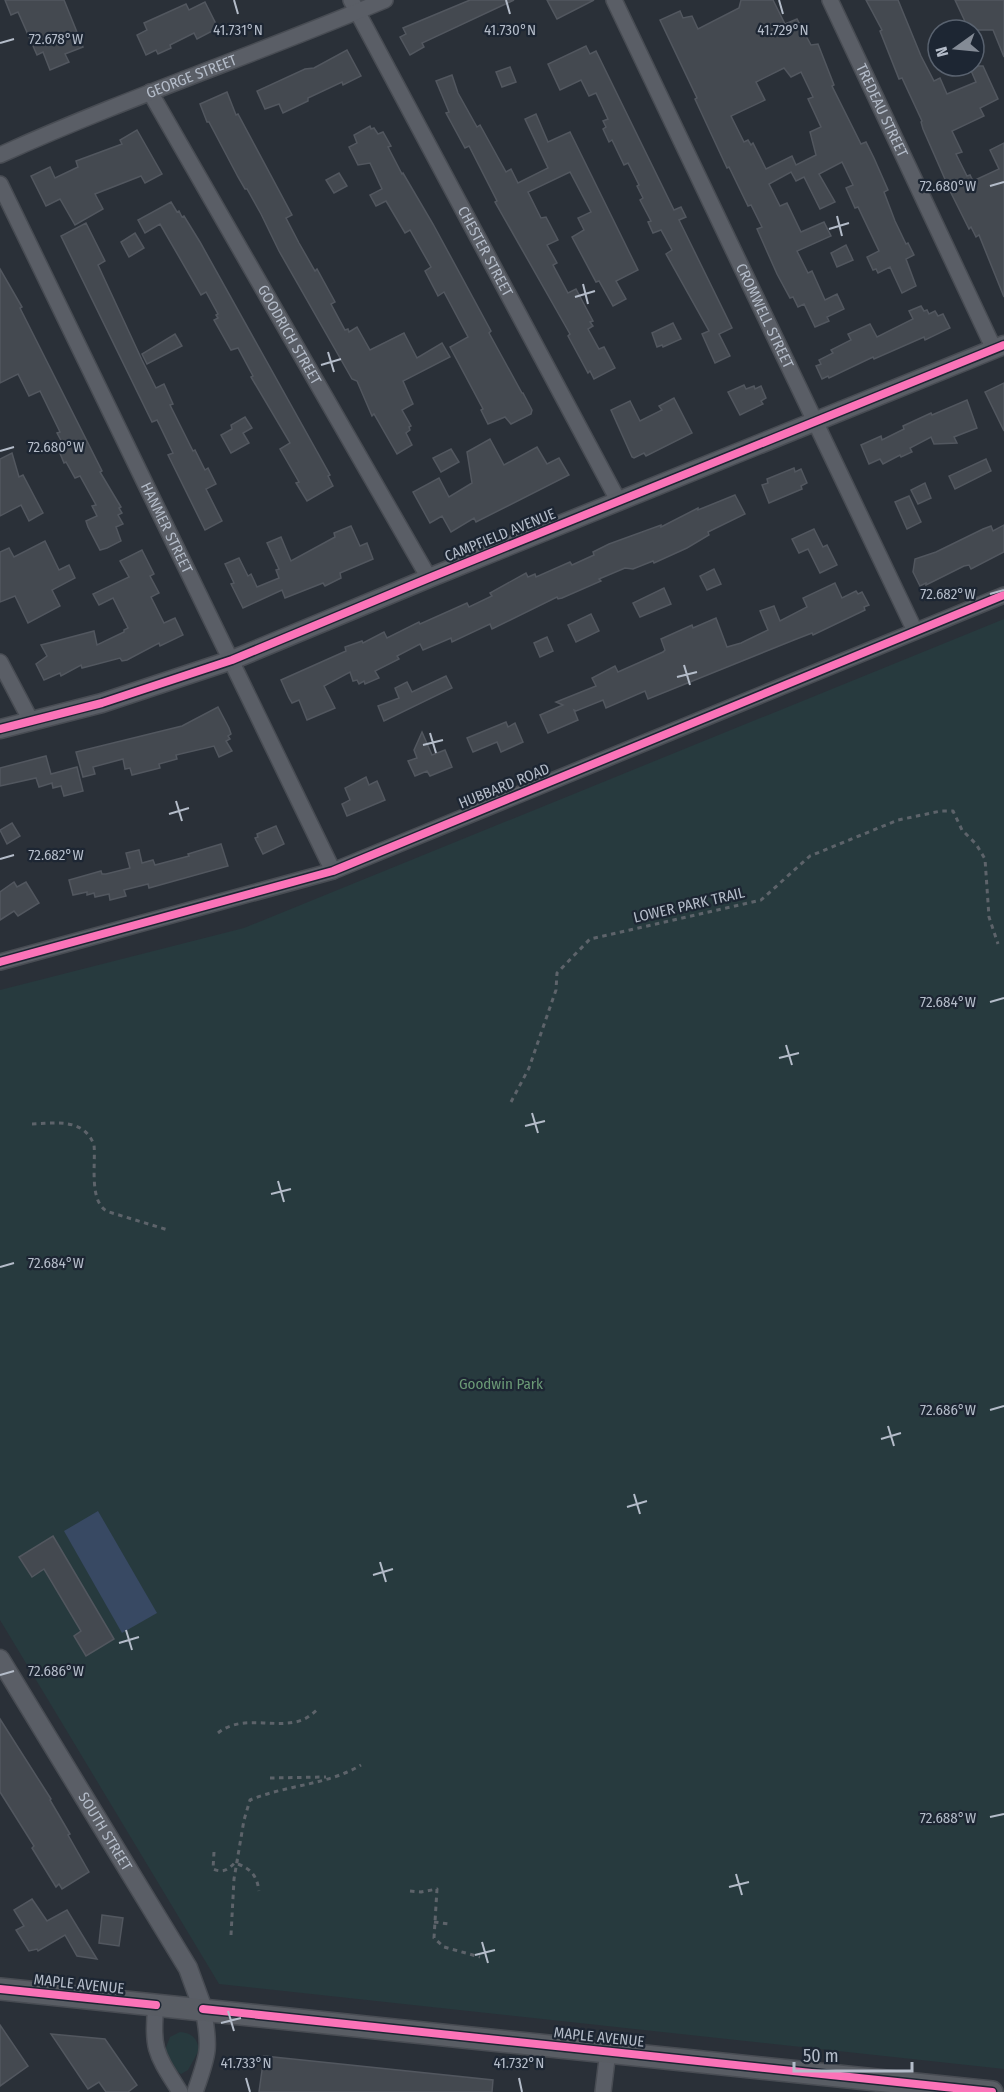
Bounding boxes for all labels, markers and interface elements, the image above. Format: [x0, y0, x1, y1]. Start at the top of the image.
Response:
north arrow [926, 18, 986, 78]
text: 41.731°N [213, 21, 263, 39]
text: 41.730°N [484, 21, 536, 39]
text: 41.729°N [757, 21, 809, 39]
text: 72.678°W [29, 30, 83, 48]
text: N [932, 45, 952, 59]
street label: GEORGE STREET [144, 51, 239, 102]
street label: TREDEAU STREET [852, 61, 912, 160]
text: 72.680°W [920, 177, 976, 195]
street label: CHESTER STREET [454, 203, 517, 300]
street label: CROMWELL STREET [732, 261, 797, 371]
street label: GOODRICH STREET [254, 282, 325, 388]
text: 72.680°W [28, 438, 84, 456]
street label: HANMER STREET [137, 479, 196, 576]
street label: CAMPFIELD AVENUE [442, 505, 558, 565]
text: 72.682°W [920, 585, 976, 603]
street label: HUBBARD ROAD [456, 760, 552, 812]
text: 72.682°W [28, 846, 84, 864]
street label: LOWER PARK TRAIL [632, 883, 747, 927]
text: 72.684°W [920, 993, 976, 1011]
text: 72.684°W [28, 1254, 84, 1272]
park label: Goodwin Park [459, 1375, 543, 1393]
text: 72.686°W [920, 1401, 976, 1419]
text: 72.686°W [28, 1662, 84, 1680]
street label: SOUTH STREET [74, 1789, 136, 1874]
text: 72.688°W [920, 1809, 976, 1827]
street label: MAPLE AVENUE [33, 1970, 125, 1998]
street label: MAPLE AVENUE [553, 2023, 645, 2051]
scale bar [794, 2035, 912, 2073]
text: 50 m [803, 2045, 839, 2067]
text: 41.733°N [220, 2054, 272, 2072]
text: 41.732°N [494, 2054, 544, 2072]

